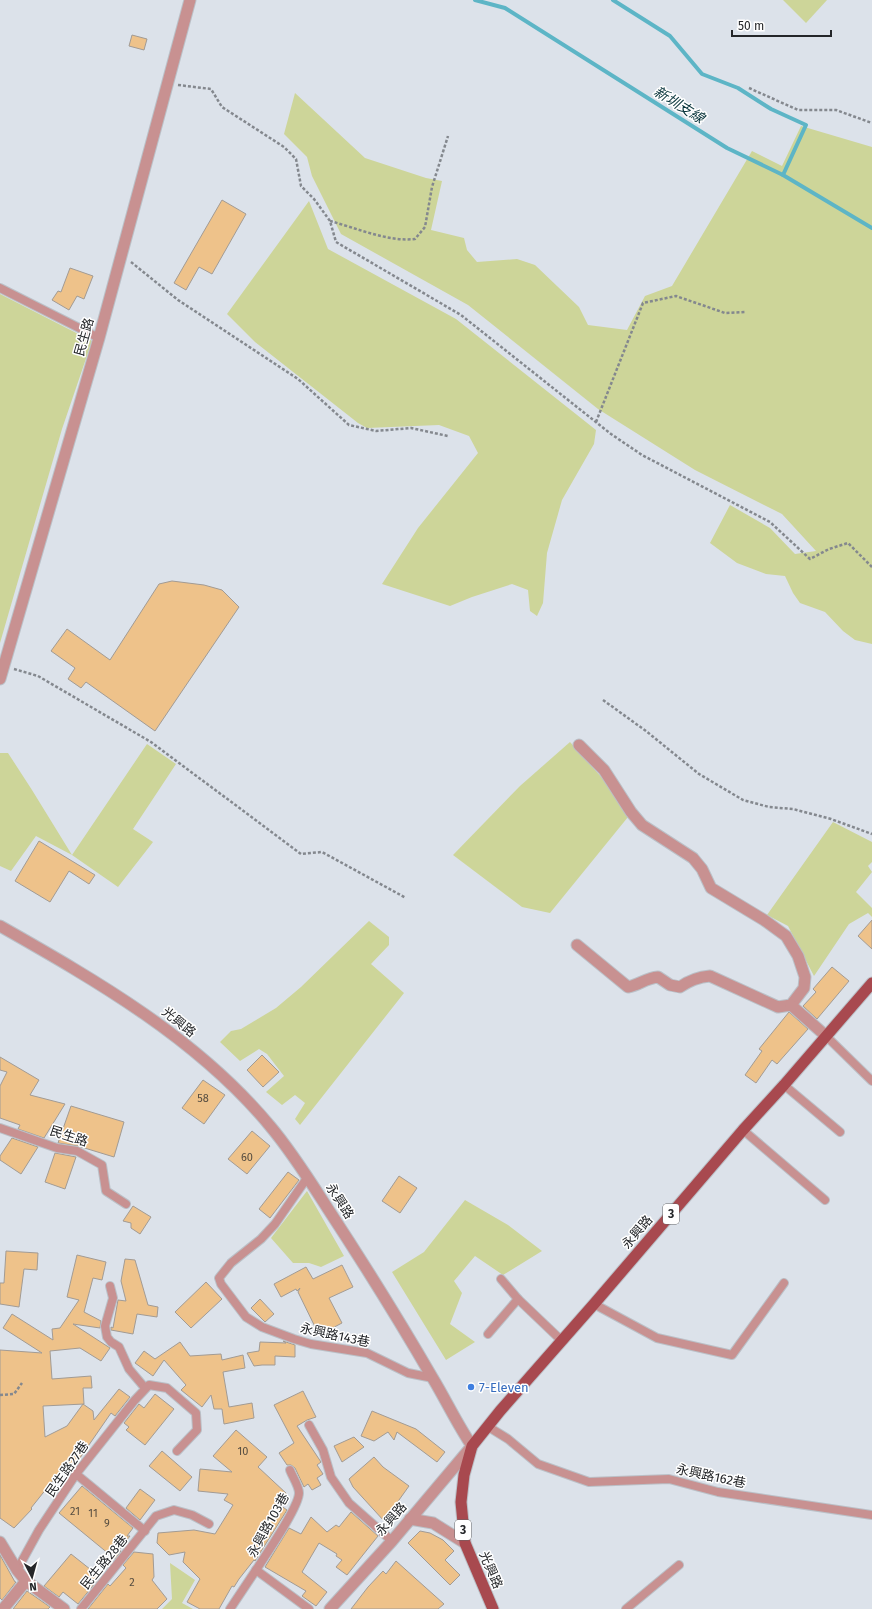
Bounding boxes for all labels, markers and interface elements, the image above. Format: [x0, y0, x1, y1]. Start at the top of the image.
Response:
scale bar [732, 12, 831, 38]
text: 50 m [738, 19, 764, 33]
water label: 新圳支線 [651, 83, 709, 128]
street label: 民生路 [71, 316, 97, 358]
street label: 光興路 [159, 1004, 199, 1040]
house number: 58 [197, 1092, 209, 1105]
street label: 民生路 [48, 1123, 90, 1149]
house number: 60 [241, 1151, 253, 1164]
street label: 永興路 [323, 1181, 357, 1221]
road number: 3 [663, 1204, 679, 1224]
street label: 永興路 [619, 1212, 655, 1252]
street label: 永興路143巷 [299, 1320, 371, 1350]
place label: 7-Eleven [479, 1380, 529, 1395]
marker: 7-Eleven [466, 1382, 476, 1392]
street label: 民生路27巷 [42, 1438, 92, 1500]
house number: 10 [238, 1445, 248, 1458]
street label: 永興路162巷 [675, 1461, 747, 1491]
street label: 永興路103巷 [244, 1490, 292, 1560]
street label: 永興路 [373, 1499, 409, 1539]
house number: 21 [70, 1505, 80, 1518]
house number: 11 [88, 1507, 98, 1520]
house number: 9 [104, 1517, 110, 1530]
road number: 3 [455, 1520, 471, 1540]
street label: 民生路28巷 [77, 1532, 131, 1592]
street label: 光興路 [476, 1549, 506, 1591]
north arrow [12, 1557, 52, 1597]
house number: 2 [129, 1575, 135, 1589]
text: N [29, 1580, 37, 1593]

